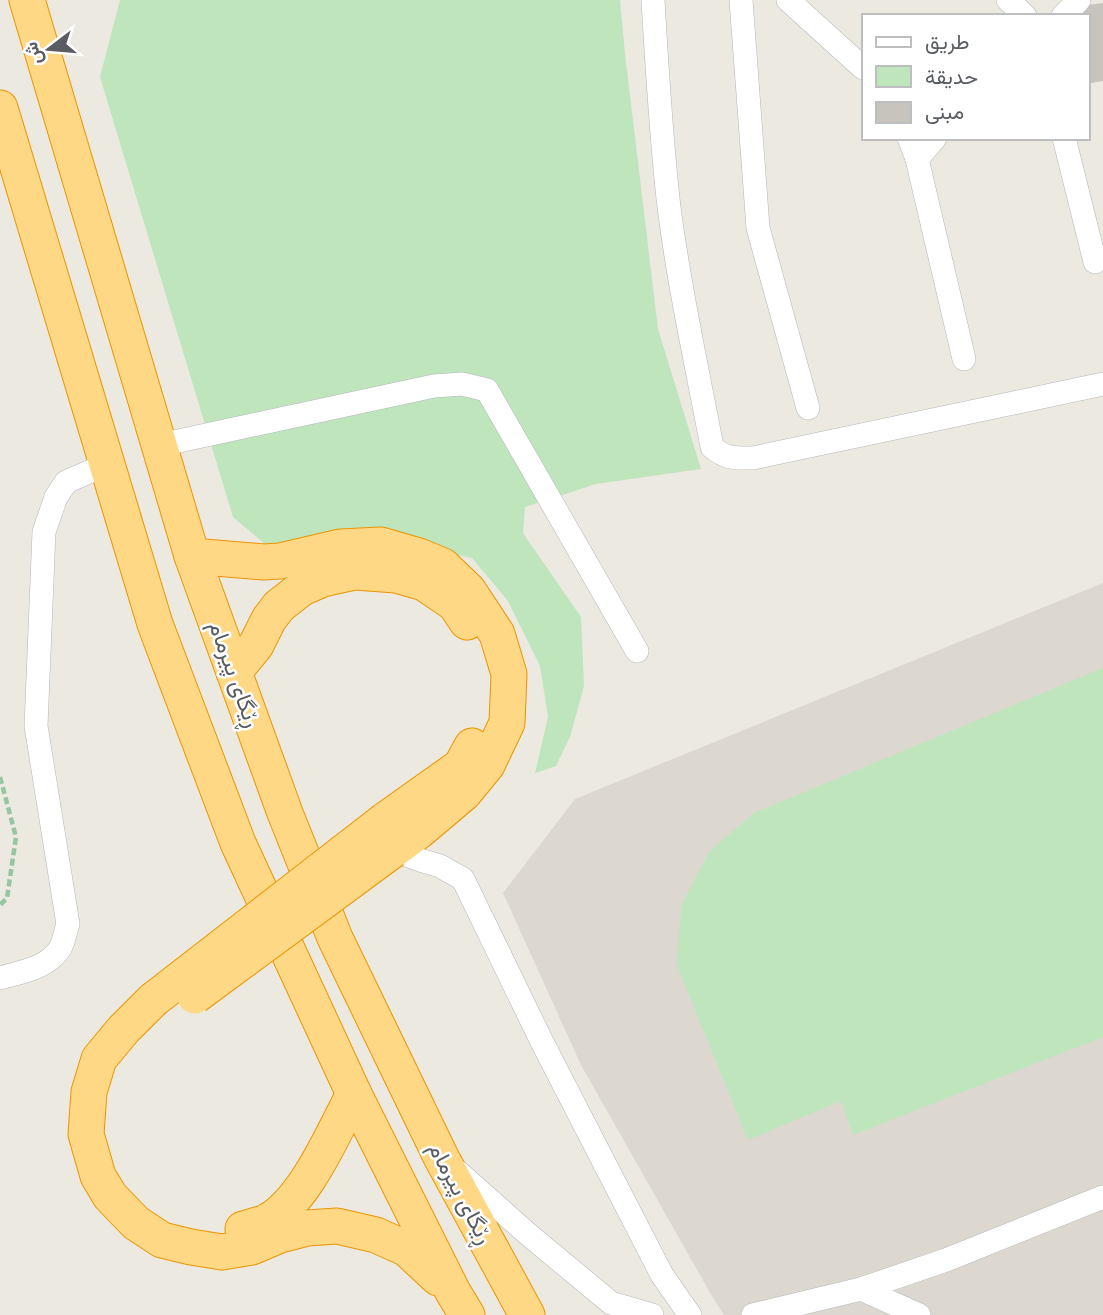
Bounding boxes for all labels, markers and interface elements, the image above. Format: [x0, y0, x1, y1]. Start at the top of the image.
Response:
north arrow [14, 14, 84, 84]
legend [862, 14, 1089, 140]
text: طريق [925, 28, 970, 55]
text: ش [18, 39, 47, 68]
text: حديقة [925, 63, 978, 90]
text: مبنى [925, 98, 964, 125]
street label: ڕێگای پیرمام [198, 617, 268, 733]
street label: ڕێگای پیرمام [418, 1137, 500, 1251]

